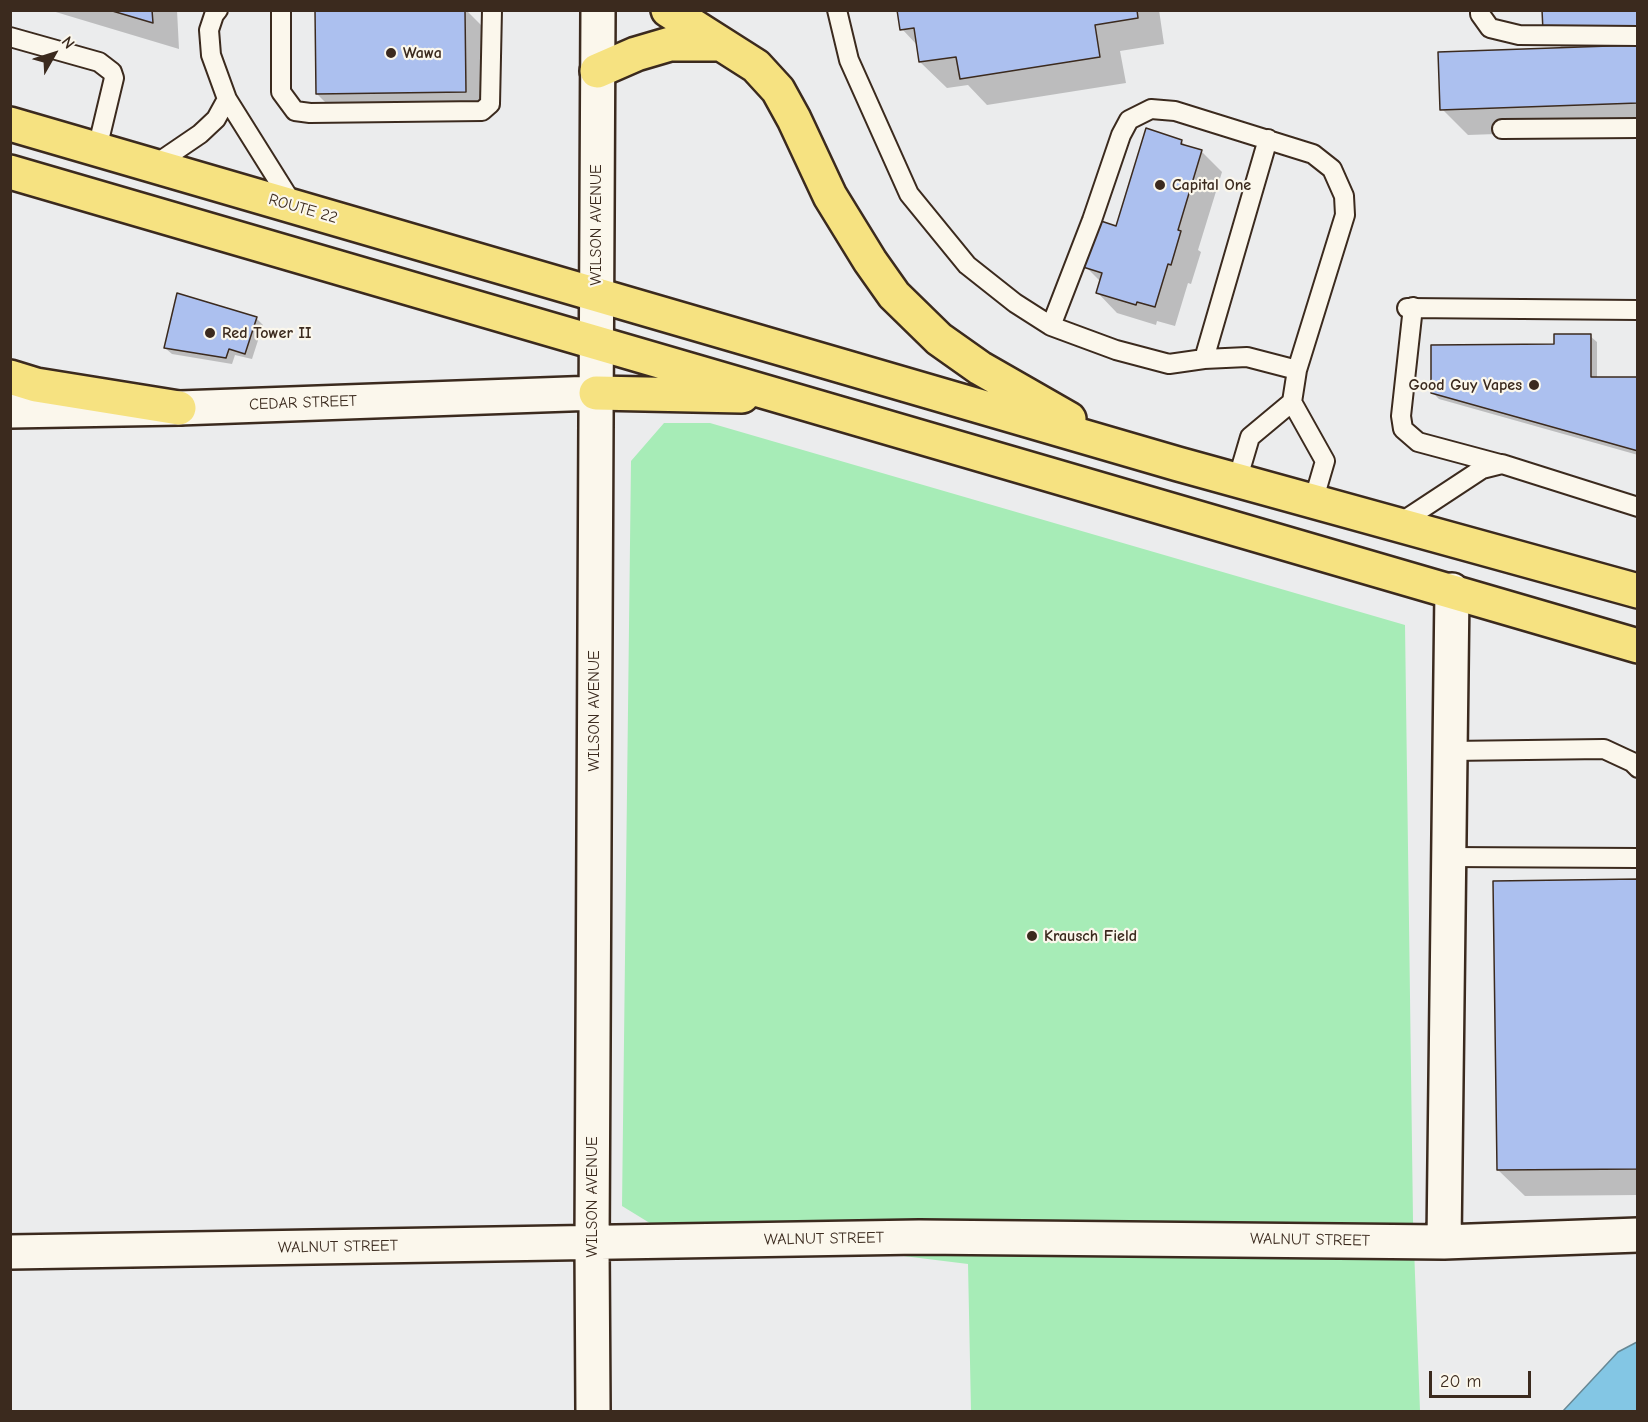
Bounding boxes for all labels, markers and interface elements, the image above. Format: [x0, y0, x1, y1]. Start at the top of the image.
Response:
north arrow [24, 24, 84, 84]
text: N [58, 33, 78, 52]
place label: Wawa [403, 43, 442, 63]
marker: Wawa [384, 46, 398, 60]
street label: WILSON AVENUE [586, 164, 606, 286]
place label: Capital One [1172, 175, 1251, 195]
marker: Capital One [1153, 178, 1167, 192]
street label: ROUTE 22 [266, 190, 340, 228]
place label: Red Tower II [222, 323, 311, 343]
marker: Red Tower II [203, 326, 217, 340]
place label: Good Guy Vapes [1408, 375, 1522, 395]
marker: Good Guy Vapes [1527, 378, 1541, 392]
street label: CEDAR STREET [249, 392, 357, 414]
street label: WILSON AVENUE [584, 650, 604, 772]
place label: Krausch Field [1044, 926, 1137, 946]
marker: Krausch Field [1025, 929, 1039, 943]
street label: WILSON AVENUE [582, 1136, 602, 1258]
street label: WALNUT STREET [764, 1228, 884, 1250]
street label: WALNUT STREET [1250, 1229, 1370, 1251]
street label: WALNUT STREET [278, 1236, 398, 1258]
scale bar [1432, 1359, 1534, 1397]
text: 20 m [1440, 1371, 1481, 1392]

